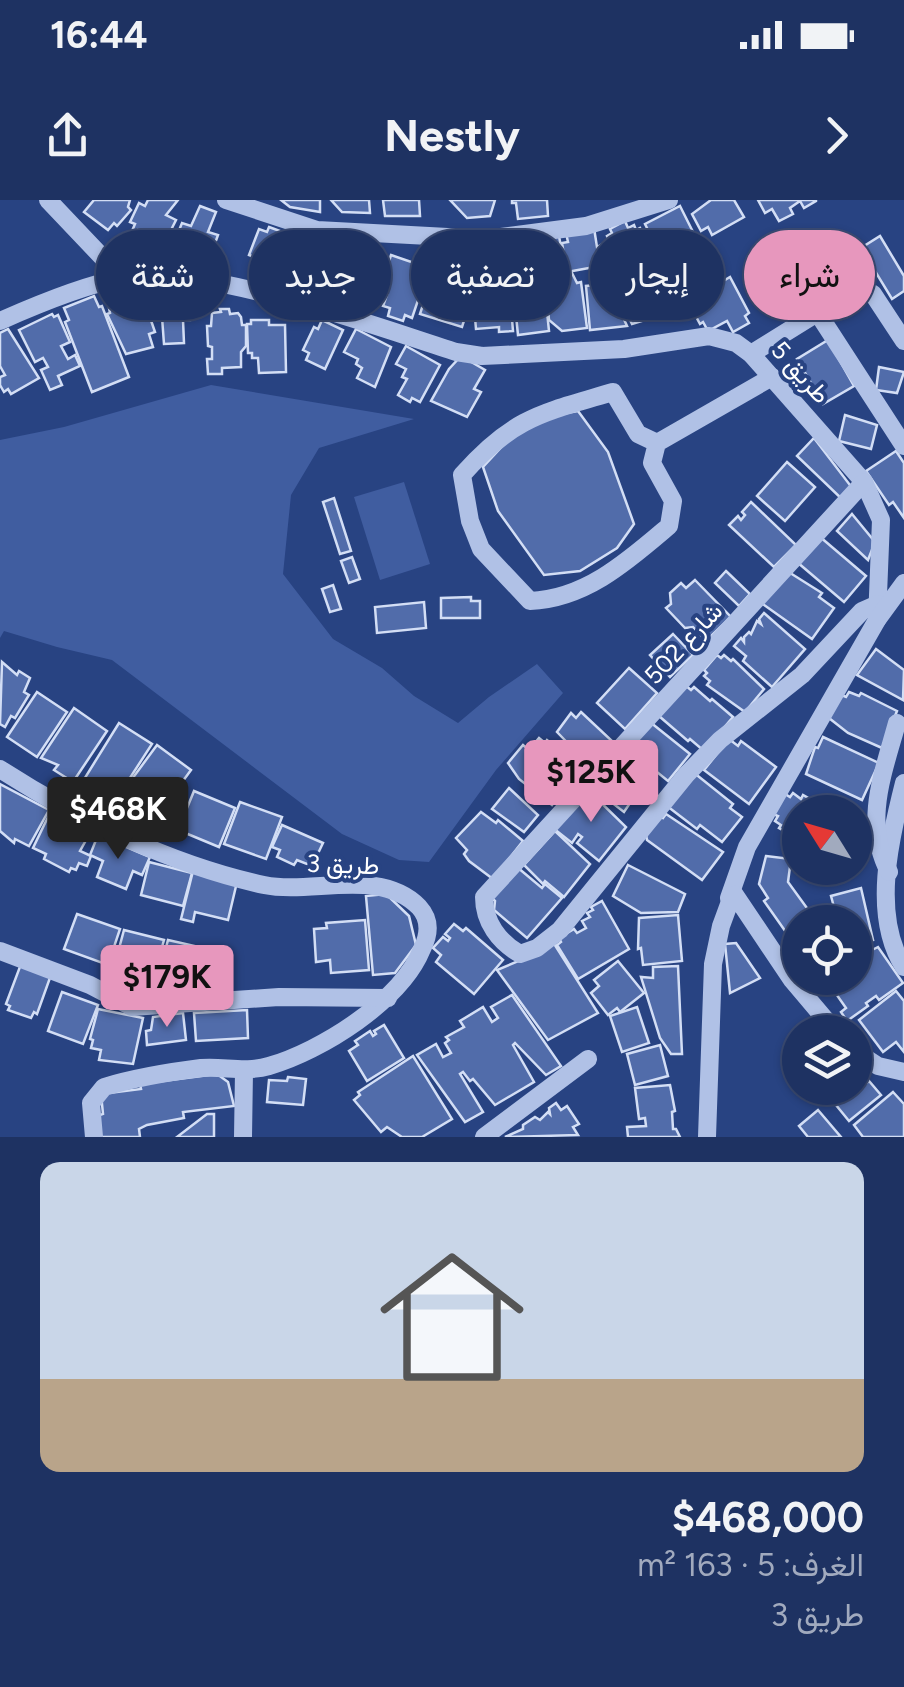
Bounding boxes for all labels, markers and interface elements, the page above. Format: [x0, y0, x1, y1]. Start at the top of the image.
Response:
text: 16:44 [50, 12, 148, 58]
icon: share [40, 108, 95, 163]
text: Nestly [384, 108, 520, 162]
icon: forward [809, 108, 864, 163]
chip: شقة [96, 230, 229, 320]
chip: جديد [249, 230, 391, 320]
chip: تصفية [411, 230, 570, 320]
chip: إيجار [590, 230, 724, 320]
chip: شراء [744, 230, 875, 320]
street label: طريق 5 [764, 335, 837, 410]
street label: شارع 502 [638, 596, 730, 691]
pin: $125K [521, 740, 661, 825]
text: $125K [546, 753, 636, 791]
pin: $468K [48, 777, 188, 862]
text: $468K [69, 790, 167, 828]
north arrow [782, 795, 872, 885]
map controls [782, 795, 872, 1105]
street label: طريق 3 [306, 848, 380, 881]
button: locate [782, 905, 872, 995]
pin: $179K [97, 945, 237, 1030]
text: $179K [123, 958, 211, 996]
button: layers [782, 1015, 872, 1105]
icon: home [362, 1227, 542, 1407]
text: $468,000 [672, 1492, 864, 1543]
text: الغرف: 5 · 163 m² [637, 1546, 864, 1584]
text: طريق 3 [771, 1596, 864, 1634]

